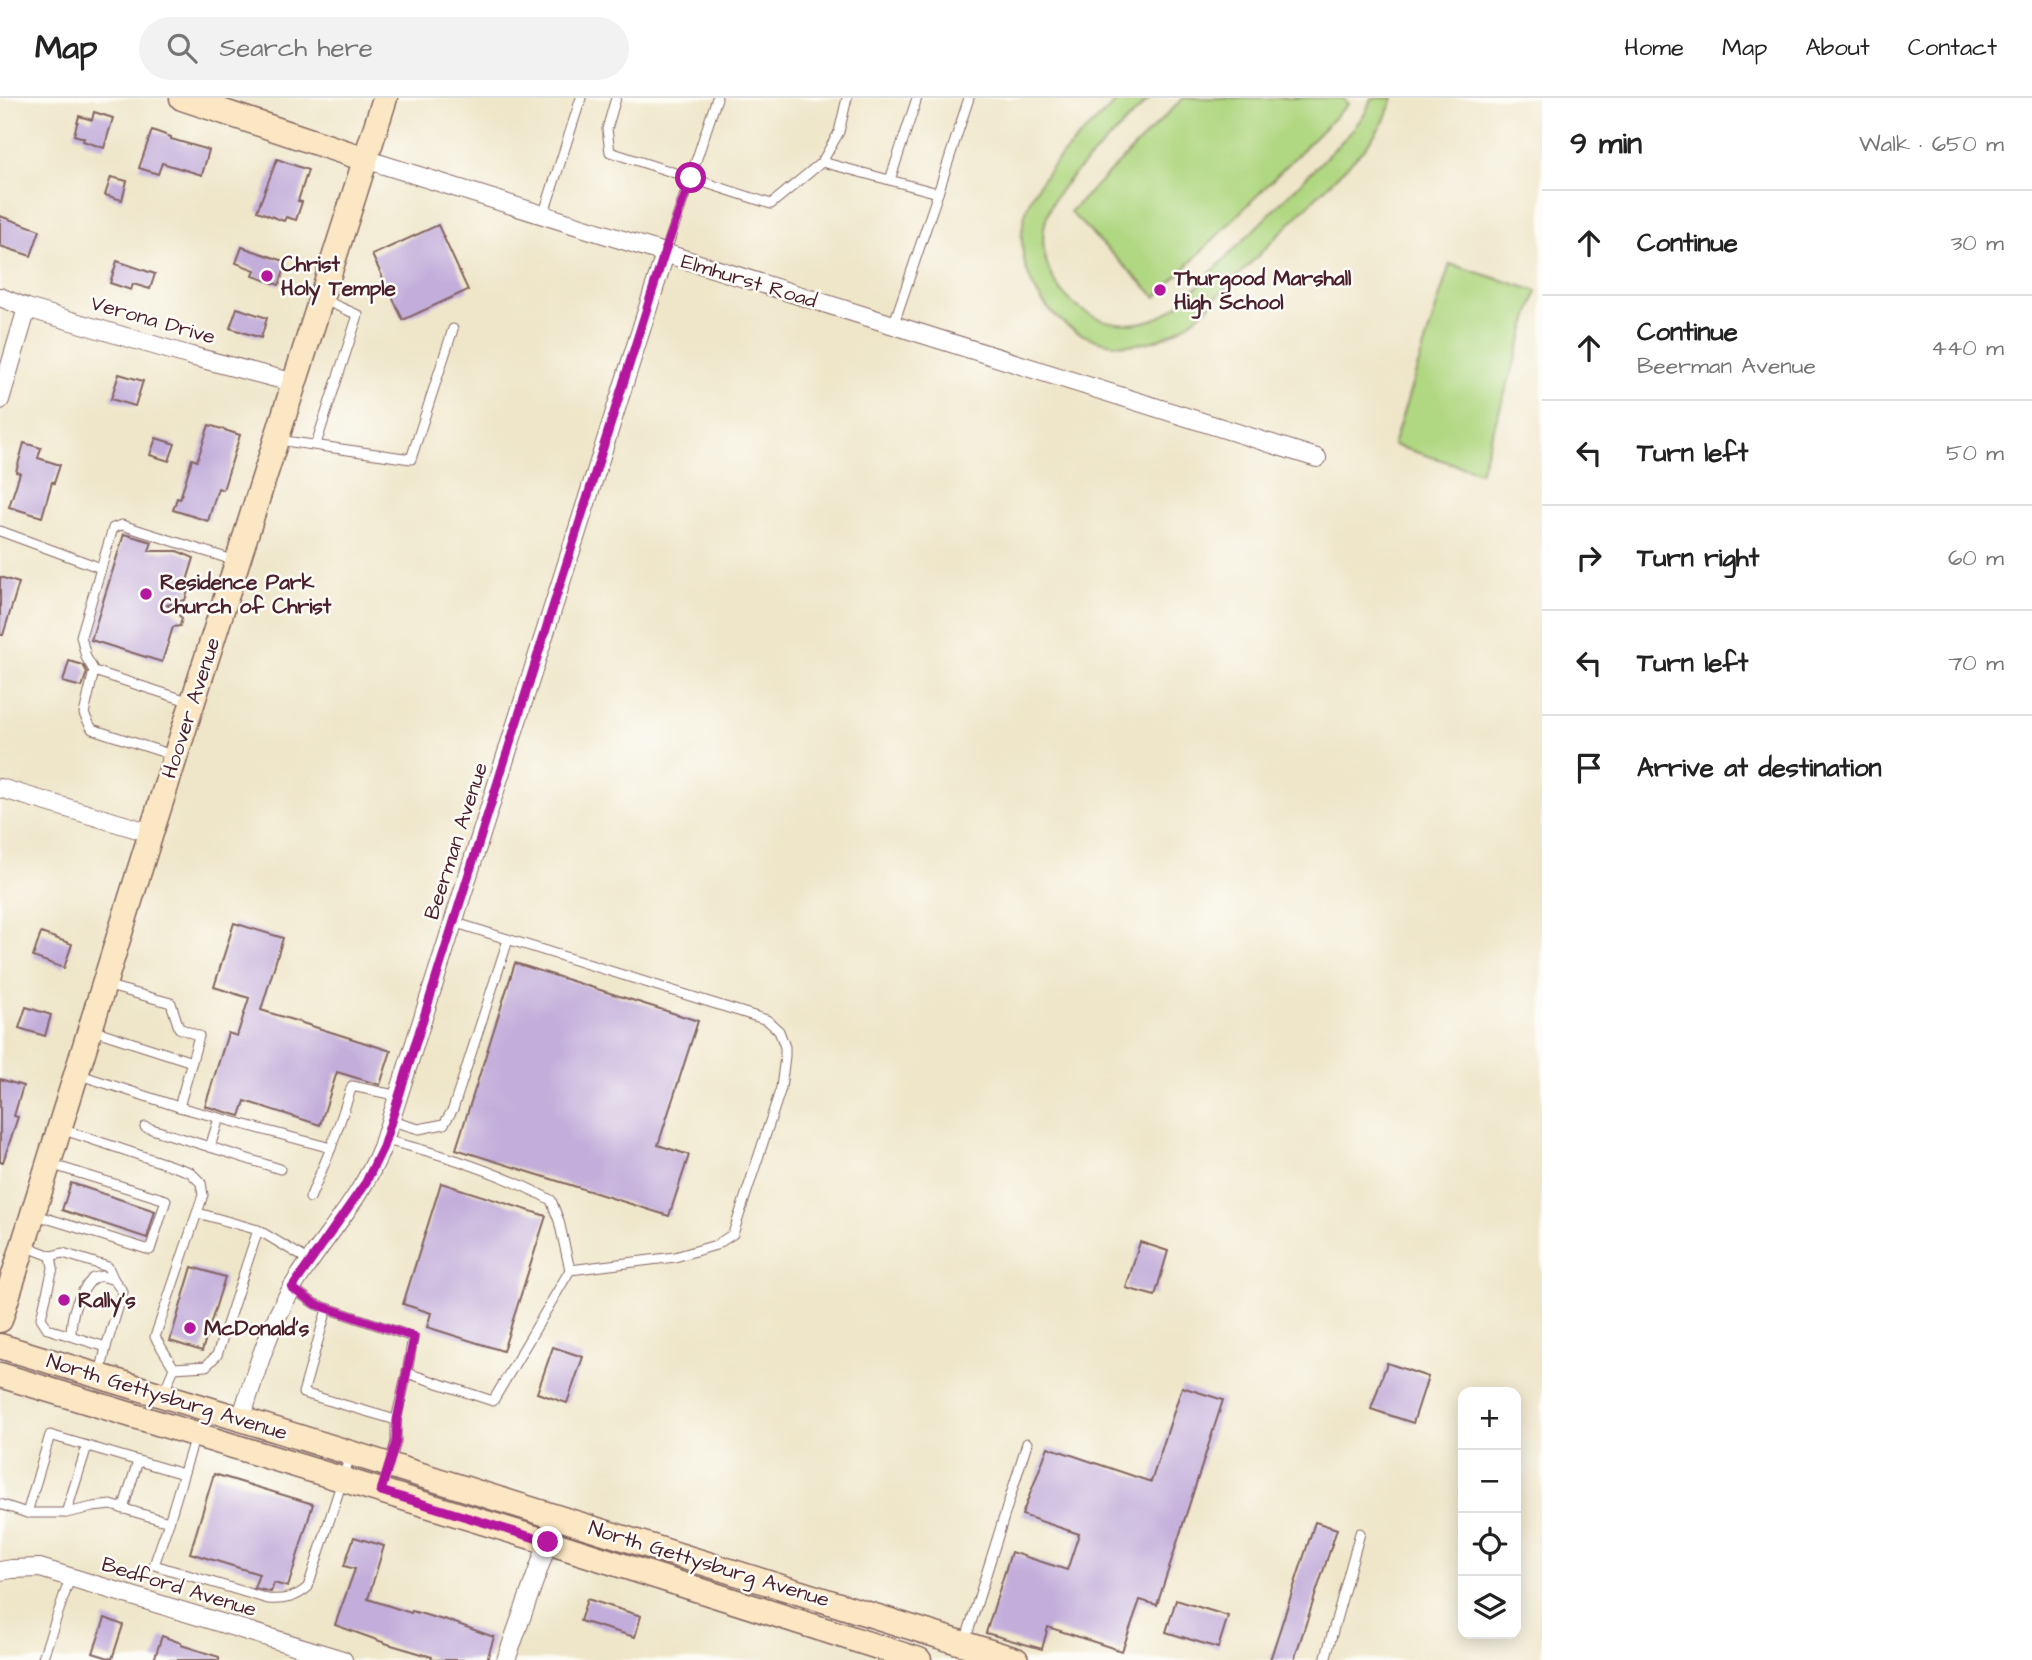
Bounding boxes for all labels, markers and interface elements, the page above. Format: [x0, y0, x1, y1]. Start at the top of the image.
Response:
search box [139, 17, 629, 80]
text: Map [35, 25, 97, 71]
icon: search [163, 29, 201, 67]
text: Search here [219, 30, 373, 66]
text: Home [1624, 31, 1684, 65]
text: Map [1722, 31, 1767, 65]
text: About [1805, 31, 1870, 65]
text: Contact [1908, 31, 1997, 65]
text: 9 min [1570, 123, 1642, 165]
text: Walk · 650 m [1859, 128, 2004, 160]
route start [675, 162, 706, 193]
icon: ahead [1570, 224, 1608, 262]
text: Continue [1637, 225, 1738, 261]
text: 30 m [1951, 227, 2004, 259]
street label: Elmhurst Road [678, 247, 821, 315]
place label: Christ Holy Temple [281, 250, 397, 306]
place label: Thurgood Marshall High School [1173, 264, 1352, 319]
marker: Christ Holy Temple [259, 268, 275, 284]
marker: Thurgood Marshall High School [1152, 282, 1168, 298]
street label: Verona Drive [87, 288, 219, 352]
text: Continue [1637, 314, 1738, 350]
icon: ahead [1570, 329, 1608, 367]
text: 440 m [1931, 332, 2004, 364]
text: Beerman Avenue [1637, 350, 1816, 382]
icon: left [1570, 434, 1608, 472]
text: Turn left [1637, 435, 1748, 471]
text: 50 m [1946, 437, 2004, 469]
icon: right [1570, 539, 1608, 577]
text: Turn right [1637, 540, 1759, 576]
text: 60 m [1948, 542, 2004, 574]
place label: Residence Park Church of Christ [160, 568, 332, 621]
marker: Residence Park Church of Christ [138, 586, 154, 602]
street label: Hoover Avenue [155, 634, 227, 782]
icon: left [1570, 644, 1608, 682]
text: Turn left [1637, 645, 1748, 681]
text: 70 m [1948, 647, 2004, 679]
icon: arrive [1570, 749, 1608, 787]
text: Arrive at destination [1637, 750, 1882, 786]
street label: Beerman Avenue [417, 759, 495, 923]
place label: Rally's [78, 1286, 136, 1318]
marker: Rally's [56, 1292, 72, 1308]
place label: McDonald's [204, 1314, 310, 1343]
marker: McDonald's [182, 1320, 198, 1336]
street label: North Gettysburg Avenue [42, 1347, 291, 1449]
map controls [1458, 1387, 1521, 1639]
button: + [1458, 1387, 1521, 1450]
button: − [1458, 1450, 1521, 1513]
button: locate [1458, 1513, 1521, 1576]
street label: North Gettysburg Avenue [584, 1514, 833, 1616]
route end [532, 1526, 563, 1557]
street label: Bedford Avenue [98, 1550, 260, 1624]
button: layers [1458, 1576, 1521, 1639]

